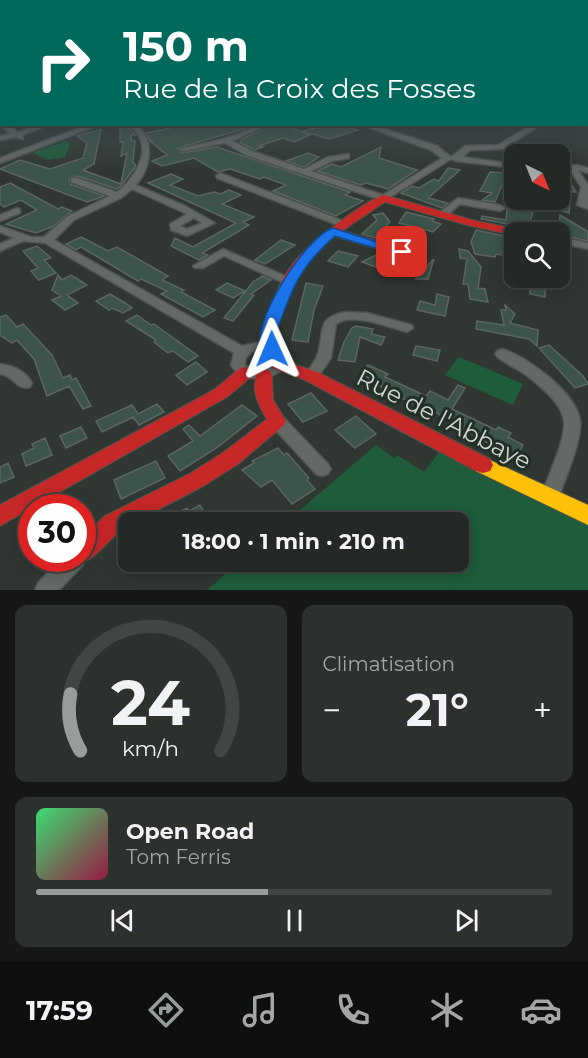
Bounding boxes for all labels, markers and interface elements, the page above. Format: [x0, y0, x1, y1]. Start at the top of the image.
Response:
text: 150 m [123, 20, 249, 72]
icon: right [24, 24, 102, 102]
text: Rue de la Croix des Fosses [123, 72, 476, 105]
north arrow [504, 144, 570, 210]
map controls [504, 144, 570, 288]
button: search [504, 222, 570, 288]
pin [376, 226, 427, 277]
icon: arrive [385, 235, 418, 268]
position arrow [240, 317, 304, 381]
street label: Rue de l'Abbaye [352, 362, 536, 476]
speed limit sign: 30 [18, 494, 96, 572]
text: 18:00 · 1 min · 210 m [182, 528, 405, 555]
text: Climatisation [323, 652, 455, 676]
text: 24 [111, 665, 190, 741]
text: 21° [406, 682, 469, 737]
text: − [323, 690, 341, 730]
text: + [533, 690, 552, 730]
text: km/h [122, 735, 179, 761]
text: Open Road [126, 818, 254, 845]
text: Tom Ferris [126, 845, 231, 869]
icon: previous [106, 904, 139, 937]
icon: pause [278, 904, 311, 937]
icon: next [450, 904, 483, 937]
icon: directions [145, 989, 187, 1031]
icon: music [239, 989, 281, 1031]
icon: phone [332, 989, 374, 1031]
icon: climate [426, 989, 468, 1031]
icon: car [520, 989, 562, 1031]
text: 17:59 [26, 994, 93, 1027]

